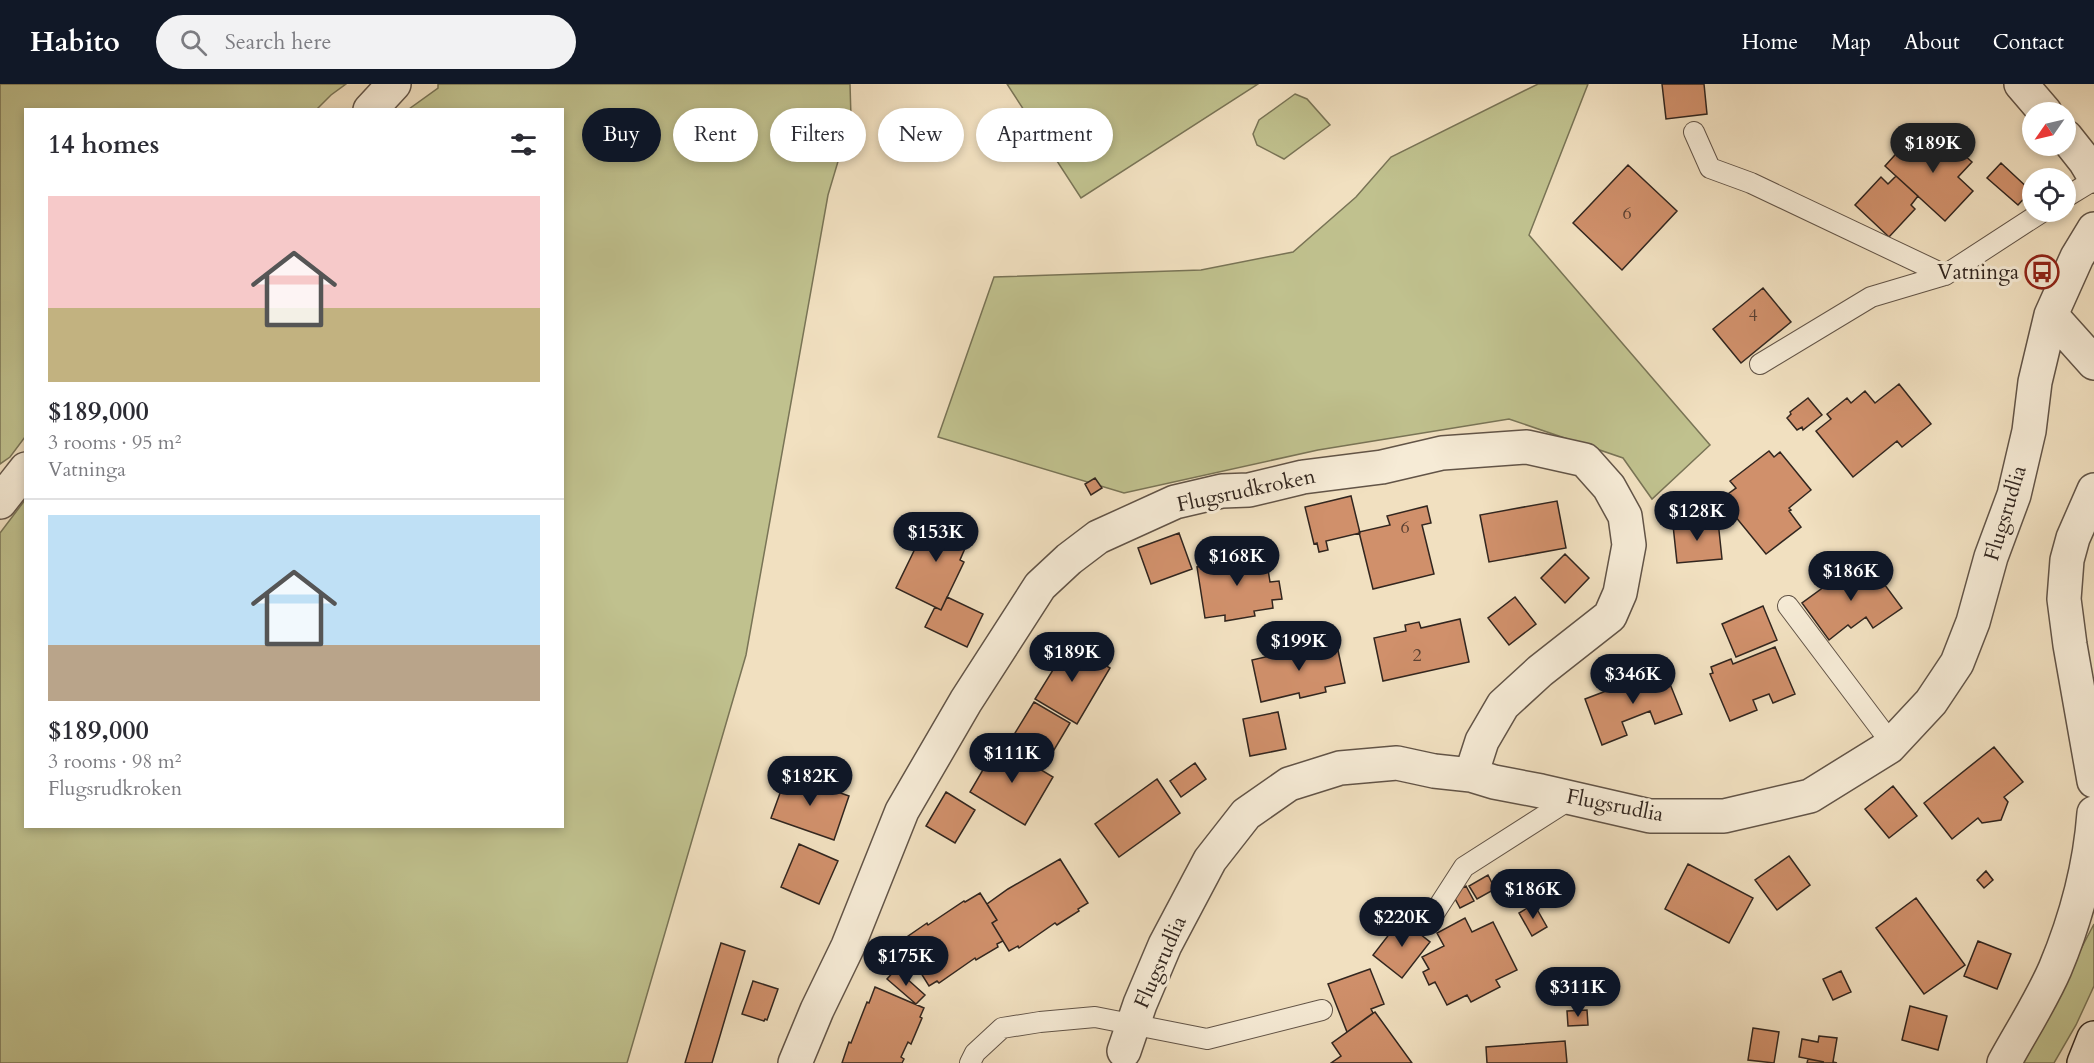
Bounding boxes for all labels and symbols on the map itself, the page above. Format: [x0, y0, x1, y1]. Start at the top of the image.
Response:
north arrow [2022, 102, 2076, 156]
pin: $189K [1891, 123, 1975, 174]
house number: 6 [1622, 201, 1632, 226]
bus stop icon: Vatninga [2024, 254, 2060, 290]
place label: Vatninga [1937, 258, 2019, 287]
house number: 4 [1748, 303, 1758, 328]
street label: Flugsrudkroken [1174, 462, 1318, 519]
street label: Flugsrudlia [1977, 462, 2034, 564]
pin: $128K [1655, 491, 1739, 542]
pin: $153K [894, 512, 978, 563]
house number: 6 [1400, 515, 1410, 540]
pin: $168K [1195, 536, 1279, 587]
pin: $186K [1809, 551, 1893, 602]
pin: $199K [1257, 621, 1341, 672]
pin: $189K [1030, 632, 1114, 683]
house number: 2 [1412, 643, 1422, 668]
pin: $346K [1591, 654, 1675, 705]
pin: $111K [970, 733, 1054, 784]
pin: $182K [768, 756, 852, 807]
street label: Flugsrudlia [1564, 782, 1666, 829]
pin: $186K [1491, 869, 1575, 920]
pin: $220K [1360, 897, 1444, 948]
street label: Flugsrudlia [1127, 911, 1194, 1013]
pin: $175K [864, 936, 948, 987]
pin: $311K [1536, 967, 1620, 1018]

